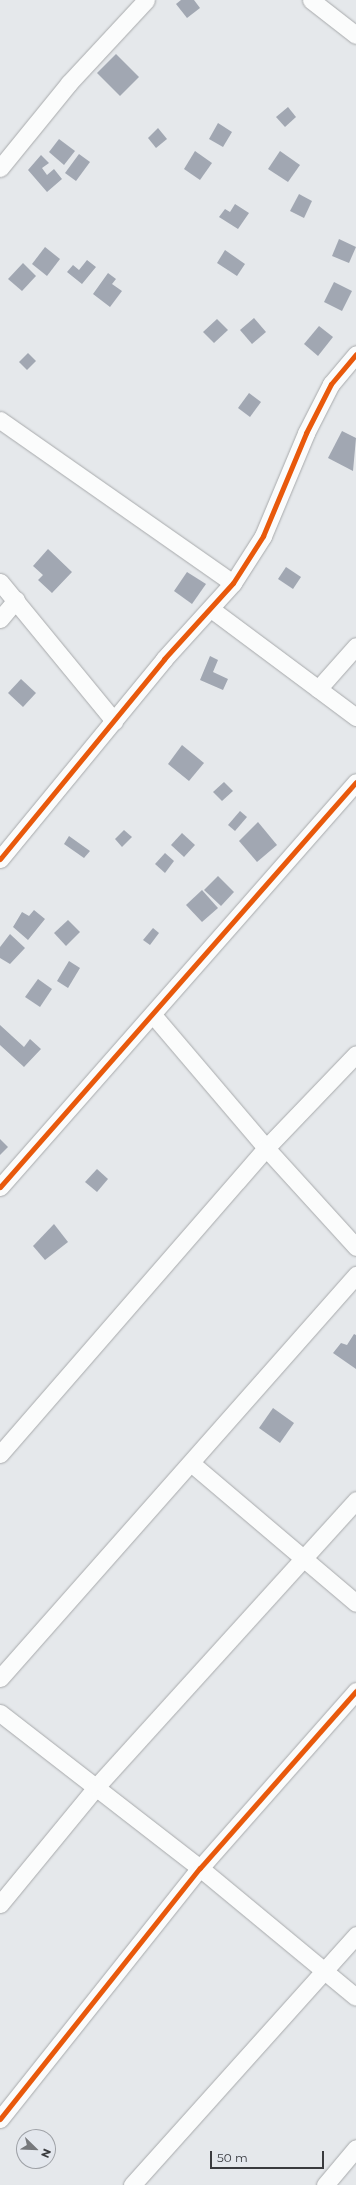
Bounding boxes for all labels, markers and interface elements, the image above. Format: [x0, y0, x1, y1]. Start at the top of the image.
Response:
north arrow [16, 2129, 56, 2169]
scale bar [212, 2143, 326, 2169]
text: N [38, 2146, 54, 2160]
text: 50 m [217, 2150, 248, 2165]

